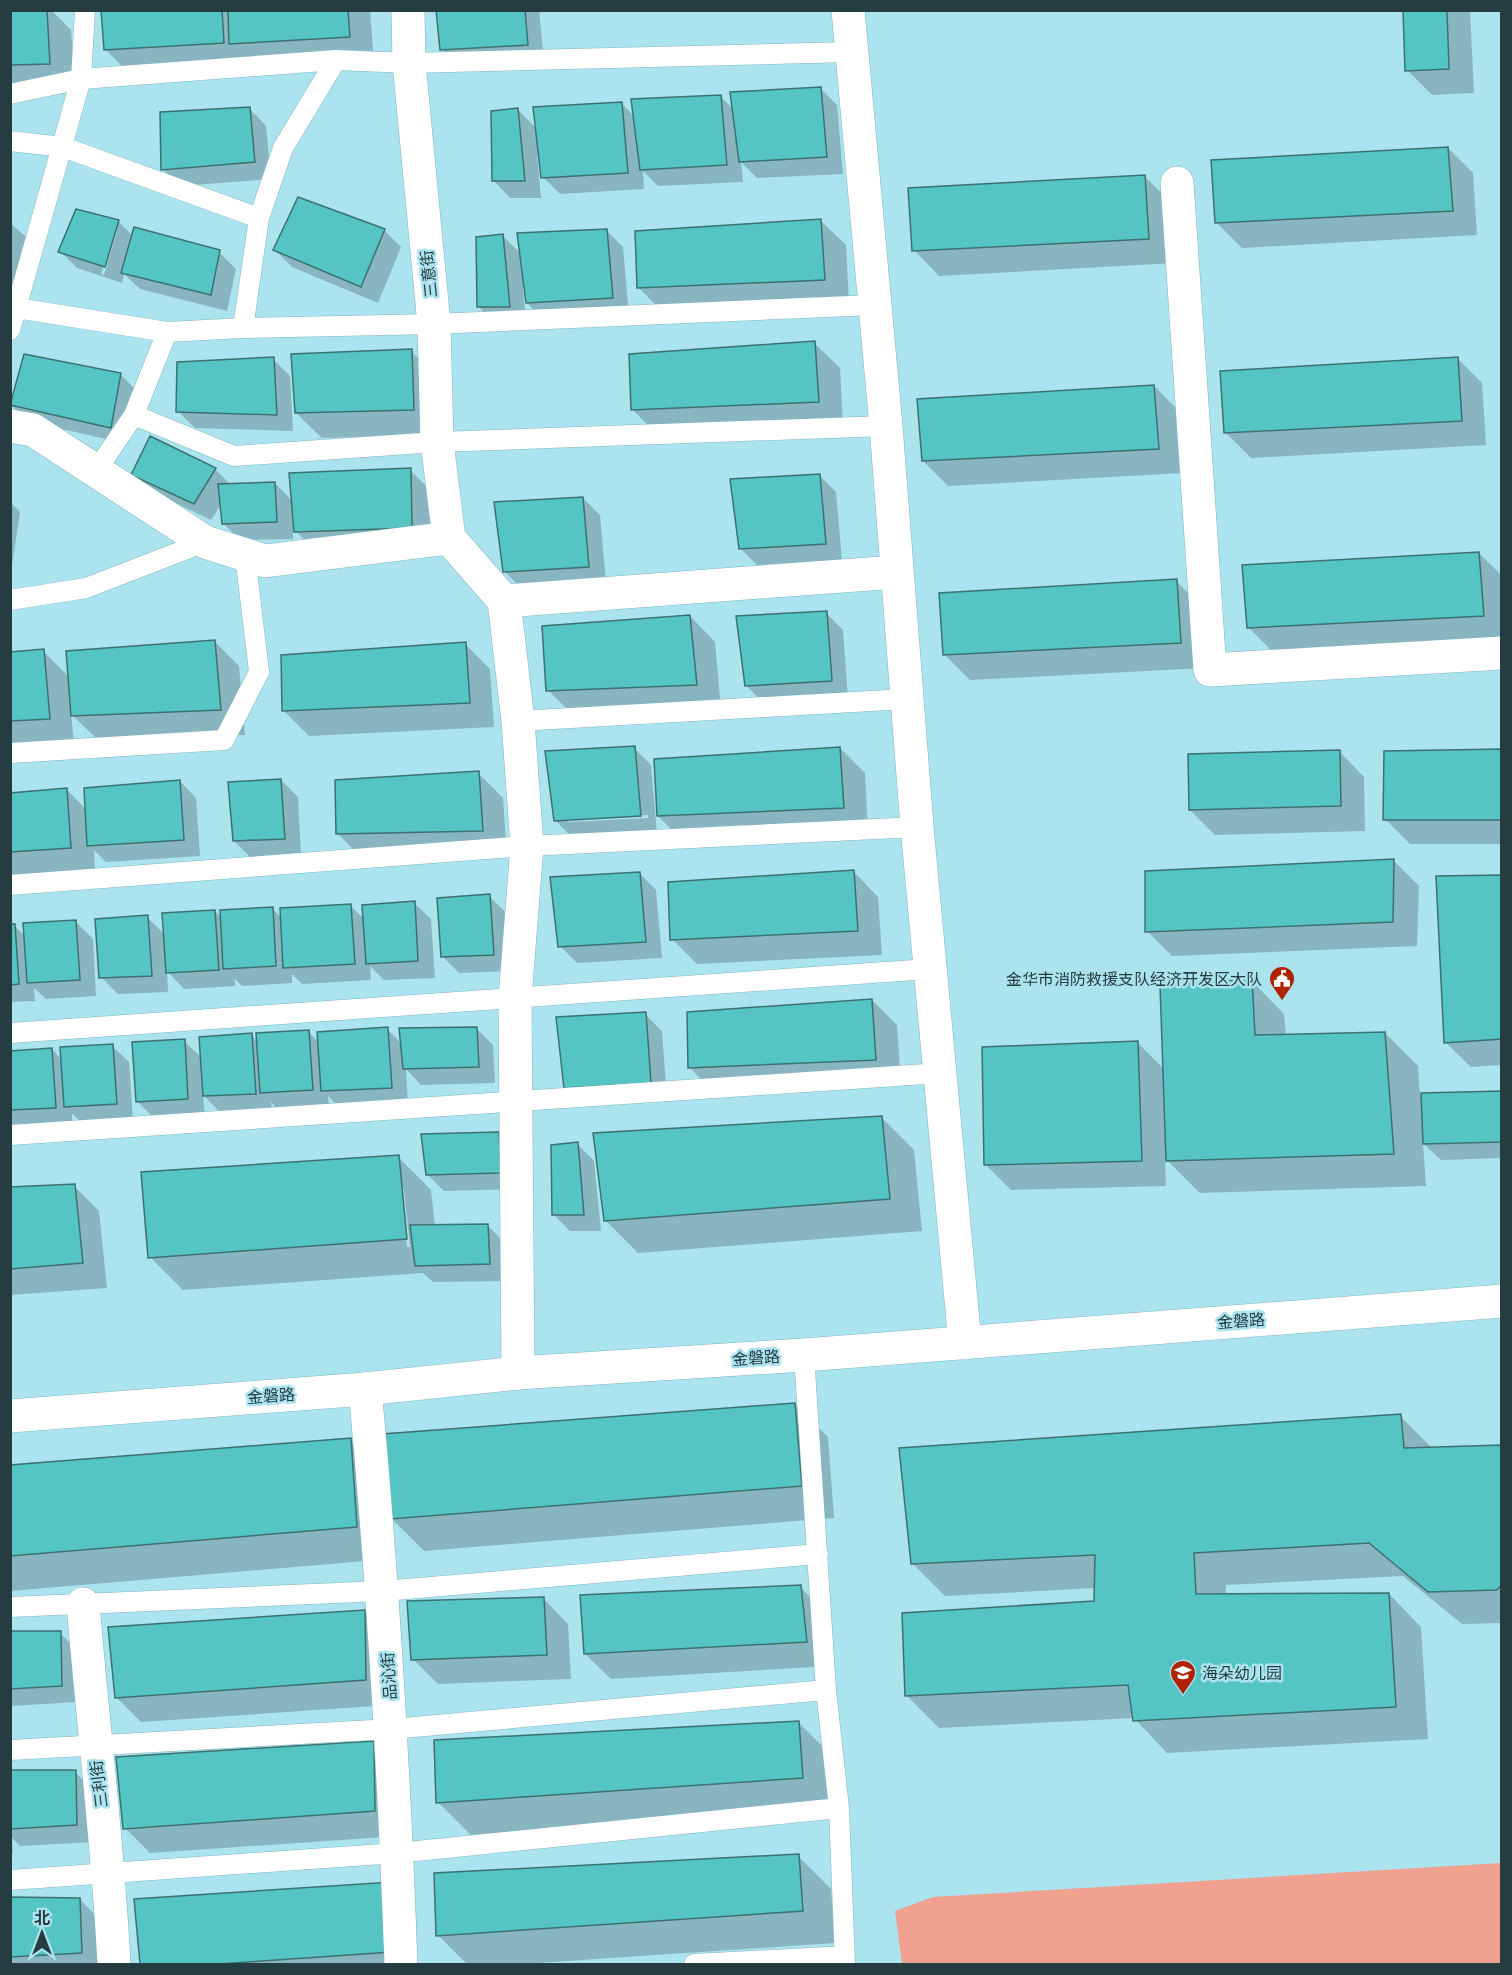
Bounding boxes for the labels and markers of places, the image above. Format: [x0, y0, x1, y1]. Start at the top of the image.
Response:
public building icon: 金华市消防救援支队经济开发区大队 [1267, 964, 1297, 1002]
place label: 金华市消防救援支队经济开发区大队 [1006, 970, 1262, 989]
school or university icon: 海朵幼儿园 [1168, 1658, 1198, 1696]
place label: 海朵幼儿园 [1202, 1664, 1282, 1683]

